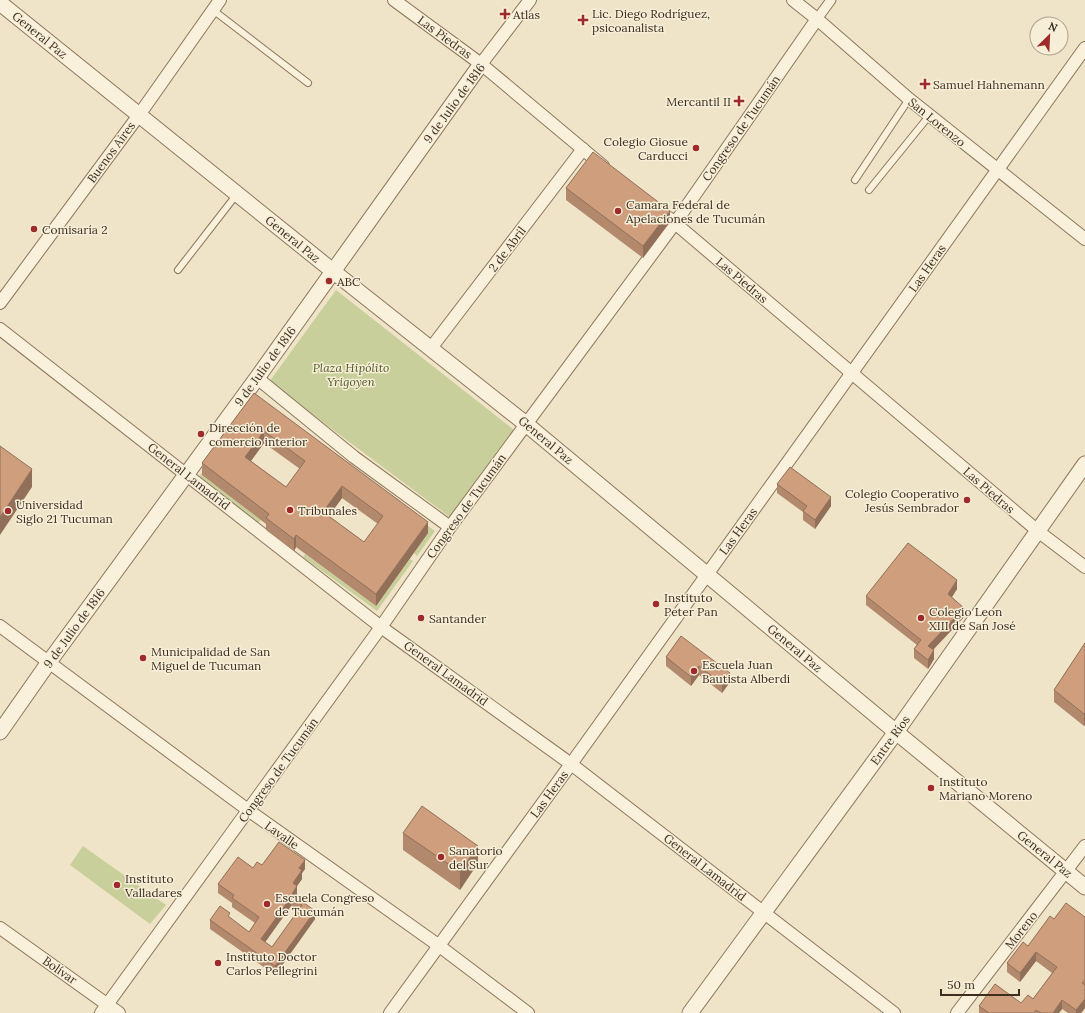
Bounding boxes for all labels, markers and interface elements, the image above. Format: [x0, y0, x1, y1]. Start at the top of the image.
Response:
place label: Lic. Diego Rodríguez, psicoanalista [592, 6, 710, 35]
place label: Atlas [512, 7, 541, 22]
street label: General Paz [9, 8, 71, 62]
marker: Atlas [500, 9, 510, 19]
street label: Las Piedras [415, 12, 475, 62]
marker: Lic. Diego Rodríguez, psicoanalista [577, 14, 589, 26]
north arrow [1029, 16, 1069, 56]
text: N [1046, 19, 1060, 35]
street label: 9 de Julio de 1816 [420, 60, 488, 146]
street label: Congreso de Tucumán [699, 72, 783, 184]
place label: Samuel Hahnemann [933, 77, 1045, 92]
marker: Samuel Hahnemann [920, 79, 930, 89]
place label: Mercantil II [666, 94, 731, 109]
street label: San Lorenzo [905, 94, 969, 150]
marker: Mercantil II [734, 96, 744, 106]
street label: Buenos Aires [84, 118, 139, 186]
place label: Colegio Giosue Carducci [604, 134, 688, 163]
marker: Colegio Giosue Carducci [691, 143, 701, 153]
place label: Camara Federal de Apelaciones de Tucumán [625, 197, 765, 226]
marker: Camara Federal de Apelaciones de Tucumán [613, 206, 623, 216]
street label: General Paz [262, 212, 324, 266]
place label: Comisaría 2 [42, 222, 108, 237]
street label: 2 de Abril [485, 223, 529, 275]
marker: Comisaría 2 [29, 224, 39, 234]
street label: Las Heras [905, 241, 949, 295]
street label: Las Piedras [713, 254, 771, 306]
place label: ABC [336, 274, 361, 289]
marker: ABC [324, 276, 334, 286]
street label: 9 de Julio de 1816 [231, 323, 299, 409]
park label: Plaza Hipólito Yrigoyen [313, 360, 389, 389]
street label: General Paz [516, 413, 576, 467]
place label: Dirección de comercio interior [209, 420, 308, 449]
marker: Dirección de comercio interior [196, 429, 206, 439]
street label: General Lamadrid [145, 439, 233, 513]
street label: Congreso de Tucumán [423, 451, 509, 561]
street label: Las Piedras [960, 464, 1018, 517]
place label: Colegio Cooperativo Jesús Sembrador [845, 486, 960, 515]
marker: Colegio Cooperativo Jesús Sembrador [962, 495, 972, 505]
place label: Universidad Siglo 21 Tucuman [16, 497, 113, 526]
place label: Tribunales [298, 503, 357, 518]
street label: Las Heras [716, 504, 760, 557]
marker: Tribunales [285, 505, 295, 515]
marker: Universidad Siglo 21 Tucuman [3, 506, 13, 516]
street label: 9 de Julio de 1816 [40, 585, 108, 671]
place label: Instituto Peter Pan [664, 590, 718, 619]
marker: Instituto Peter Pan [651, 599, 661, 609]
place label: Colegio Leon XIII de San José [929, 604, 1016, 633]
place label: Santander [429, 611, 487, 626]
marker: Santander [416, 613, 426, 623]
marker: Colegio Leon XIII de San José [916, 613, 926, 623]
street label: General Paz [765, 621, 825, 675]
street label: General Lamadrid [401, 637, 491, 709]
place label: Municipalidad de San Miguel de Tucuman [151, 644, 270, 673]
marker: Municipalidad de San Miguel de Tucuman [138, 653, 148, 663]
place label: Escuela Juan Bautista Alberdi [702, 657, 790, 686]
marker: Escuela Juan Bautista Alberdi [689, 666, 699, 676]
street label: Entre Ríos [867, 712, 913, 768]
street label: Congreso de Tucumán [235, 715, 321, 825]
street label: Las Heras [527, 767, 571, 820]
place label: Instituto Mariano Moreno [939, 774, 1032, 803]
marker: Instituto Mariano Moreno [926, 783, 936, 793]
street label: Lavalle [262, 818, 302, 852]
street label: General Paz [1014, 827, 1076, 881]
street label: General Lamadrid [661, 830, 749, 904]
place label: Sanatorio del Sur [449, 843, 503, 872]
marker: Sanatorio del Sur [436, 852, 446, 862]
place label: Instituto Valladares [124, 871, 182, 900]
marker: Instituto Valladares [112, 880, 122, 890]
place label: Escuela Congreso de Tucumán [275, 890, 374, 919]
marker: Escuela Congreso de Tucumán [262, 899, 272, 909]
street label: Moreno [1002, 908, 1040, 952]
place label: Instituto Doctor Carlos Pellegrini [226, 949, 318, 978]
street label: Bolívar [40, 953, 81, 988]
marker: Instituto Doctor Carlos Pellegrini [213, 958, 223, 968]
scale bar [941, 971, 1019, 997]
text: 50 m [947, 977, 975, 992]

